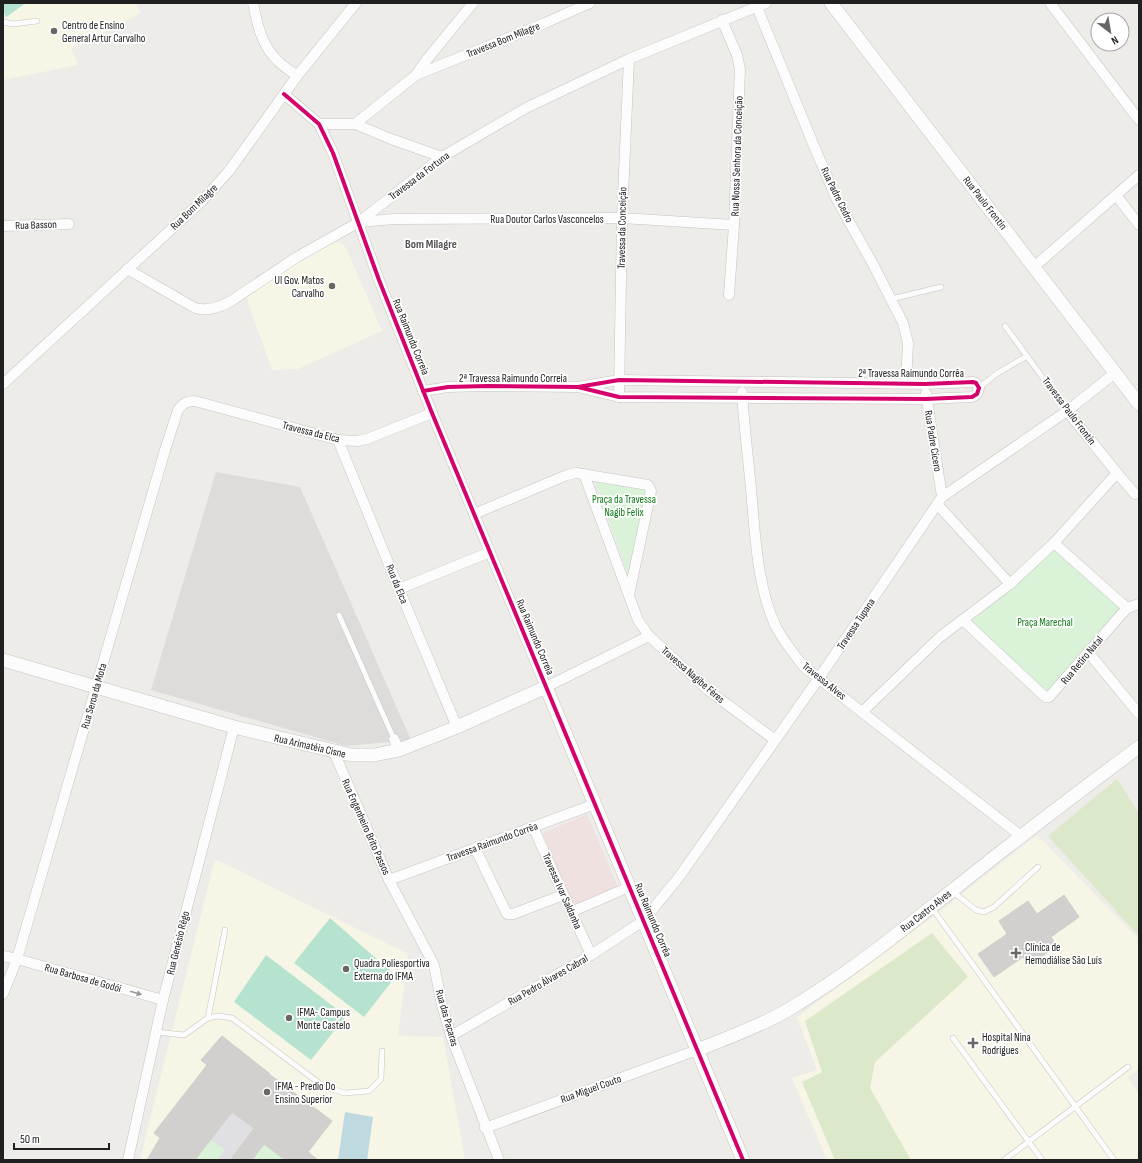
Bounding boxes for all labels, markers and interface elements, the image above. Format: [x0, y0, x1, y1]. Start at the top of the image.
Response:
north arrow [1090, 12, 1130, 52]
place label: Centro de Ensino General Artur Carvalho [62, 19, 146, 45]
street label: Travessa Bom Milagre [464, 19, 542, 61]
marker: Centro de Ensino General Artur Carvalho [49, 26, 59, 36]
text: N [1109, 33, 1121, 47]
street label: Rua Nossa Senhora da Conceição [728, 95, 746, 216]
street label: Travessa da Fortuna [386, 149, 452, 203]
street label: Rua Padre Cedro [818, 165, 856, 225]
street label: Rua Paulo Frontin [960, 174, 1010, 232]
street label: Rua Bom Milagre [168, 181, 220, 233]
street label: Travessa da Conceição [615, 186, 629, 269]
street label: Rua Doutor Carlos Vasconcelos [490, 213, 604, 226]
street label: Rua Basson [15, 218, 57, 232]
district label: Bom Milagre [405, 237, 457, 252]
place label: UI Gov. Matos Carvalho [275, 274, 324, 300]
marker: UI Gov. Matos Carvalho [327, 281, 337, 291]
street label: Rua Raimundo Correia [390, 297, 432, 377]
street label: 2ª Travessa Raimundo Corrêa [858, 367, 964, 380]
street label: 2ª Travessa Raimundo Correia [459, 372, 567, 385]
street label: Travessa Paulo Frontin [1039, 375, 1099, 448]
street label: Rua Padre Cícero [922, 409, 944, 473]
street label: Travessa da Elca [281, 419, 341, 445]
park label: Praça da Travessa Nagib Felix [592, 493, 656, 519]
street label: Rua da Elca [383, 562, 411, 606]
street label: Travessa Tupana [834, 596, 878, 652]
street label: Rua Raimundo Correia [513, 597, 557, 677]
park label: Praça Marechal [1017, 616, 1073, 629]
street label: Rua Retiro Natal [1058, 633, 1106, 687]
street label: Travessa Nagibe Féres [659, 644, 727, 706]
street label: Travessa Alves [799, 659, 849, 703]
street label: Rua Seroa da Mota [78, 662, 110, 730]
street label: Rua Arimatéia Cisne [273, 731, 347, 761]
street label: Rua Engenheiro Brito Passos [339, 777, 393, 877]
street label: Travessa Raimundo Corrêa [445, 819, 539, 865]
street label: Travessa Ivar Saldanha [539, 851, 585, 931]
street label: Rua Raimundo Corrêa [632, 881, 674, 959]
street label: Rua Castro Alves [898, 887, 954, 935]
street label: Rua Genésio Rêgo [164, 909, 192, 976]
place label: Clínica de Hemodiálise São Luís [1025, 941, 1102, 967]
marker: Clínica de Hemodiálise São Luís [1010, 947, 1022, 959]
street label: Rua Pedro Álvares Cabral [506, 952, 590, 1008]
place label: Quadra Poliesportiva Externa do IFMA [354, 957, 430, 983]
street label: Rua Barbosa de Godói [43, 961, 123, 995]
marker: Quadra Poliesportiva Externa do IFMA [341, 964, 351, 974]
street label: Rua das Pacaras [433, 988, 461, 1048]
one-way arrow [129, 990, 142, 996]
place label: IFMA- Campus Monte Castelo [297, 1006, 350, 1032]
marker: IFMA- Campus Monte Castelo [284, 1013, 294, 1023]
place label: Hospital Nina Rodrigues [982, 1031, 1031, 1057]
marker: Hospital Nina Rodrigues [967, 1037, 979, 1049]
street label: Rua Miguel Couto [559, 1072, 624, 1106]
place label: IFMA - Predio Do Ensino Superior [275, 1080, 336, 1106]
marker: IFMA - Predio Do Ensino Superior [262, 1087, 272, 1097]
scale bar [14, 1125, 109, 1151]
text: 50 m [20, 1132, 40, 1147]

